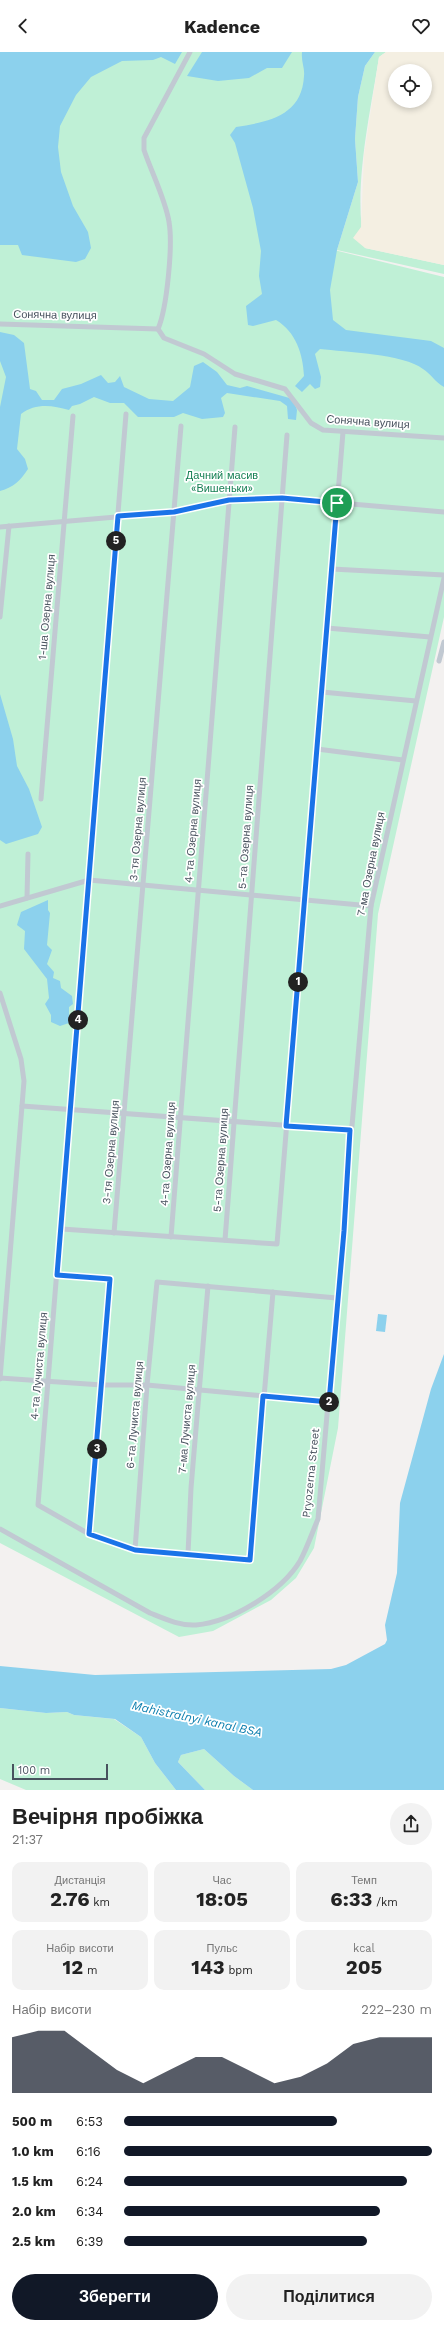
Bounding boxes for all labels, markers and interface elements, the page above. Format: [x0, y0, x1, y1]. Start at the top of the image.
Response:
icon: back [12, 15, 34, 37]
icon: heart [410, 15, 432, 37]
text: Kadence [184, 16, 260, 37]
map controls [388, 64, 432, 108]
button: locate [388, 64, 432, 108]
street label: Сонячна вулиця [13, 308, 97, 322]
street label: Сонячна вулиця [326, 413, 410, 431]
park label: Дачний масив «Вишеньки» [186, 469, 258, 495]
pin [320, 486, 354, 520]
icon: arrive [326, 492, 348, 514]
pin: 5 [106, 531, 126, 551]
text: 5 [113, 534, 119, 547]
street label: 1-ша Озерна вулиця [36, 554, 58, 660]
street label: 3-тя Озерна вулиця [127, 777, 149, 881]
street label: 4-та Озерна вулиця [182, 778, 204, 884]
street label: 5-та Озерна вулиця [236, 785, 256, 889]
street label: 7-ма Озерна вулиця [355, 811, 387, 917]
pin: 1 [288, 972, 308, 992]
text: 1 [296, 975, 300, 988]
pin: 4 [68, 1010, 88, 1030]
text: 4 [74, 1013, 82, 1026]
street label: 3-тя Озерна вулиця [100, 1100, 122, 1204]
street label: 4-та Озерна вулиця [158, 1101, 178, 1207]
street label: 5-та Озерна вулиця [211, 1108, 231, 1212]
street label: 4-та Лучиста вулиця [28, 1312, 50, 1420]
street label: 6-та Лучиста вулиця [124, 1361, 146, 1469]
street label: 7-ма Лучиста вулиця [176, 1364, 198, 1474]
pin: 2 [319, 1392, 339, 1412]
text: 2 [326, 1395, 332, 1408]
street label: Pryozerna Street [300, 1427, 322, 1518]
pin: 3 [87, 1439, 107, 1459]
text: 3 [94, 1442, 100, 1455]
water label: Mahistralnyi kanal BSA [131, 1698, 263, 1740]
scale bar [12, 1762, 108, 1781]
text: 100 m [18, 1764, 50, 1777]
button: share [390, 1803, 432, 1845]
text: Вечірня пробіжка [12, 1804, 203, 1829]
text: 21:37 [12, 1832, 43, 1847]
text: Дистанція [55, 1874, 105, 1887]
text: Час [213, 1874, 231, 1887]
text: Темп [351, 1874, 377, 1887]
text: 2.76 [50, 1887, 89, 1911]
text: 18:05 [196, 1887, 248, 1911]
text: 6:33 [330, 1887, 372, 1911]
text: km [89, 1896, 110, 1909]
text: /km [372, 1896, 398, 1909]
text: Набір висоти [46, 1942, 114, 1955]
text: Пульс [207, 1942, 237, 1955]
text: kcal [353, 1942, 375, 1955]
text: 12 [63, 1955, 83, 1979]
text: 143 [191, 1955, 225, 1979]
text: 205 [346, 1955, 382, 1979]
text: m [83, 1964, 97, 1977]
text: bpm [225, 1964, 253, 1977]
text: Набір висоти [12, 2002, 92, 2017]
text: 222–230 m [361, 2002, 432, 2017]
text: 500 m [12, 2114, 52, 2129]
text: 6:53 [76, 2114, 103, 2129]
text: 1.0 km [12, 2144, 54, 2159]
text: 6:16 [76, 2144, 101, 2159]
text: 1.5 km [12, 2174, 53, 2189]
text: 6:24 [76, 2174, 103, 2189]
text: 2.0 km [12, 2204, 56, 2219]
text: 6:34 [76, 2204, 103, 2219]
text: 2.5 km [12, 2234, 55, 2249]
text: 6:39 [76, 2234, 103, 2249]
button: Зберегти [12, 2274, 218, 2320]
button: Поділитися [226, 2274, 432, 2320]

